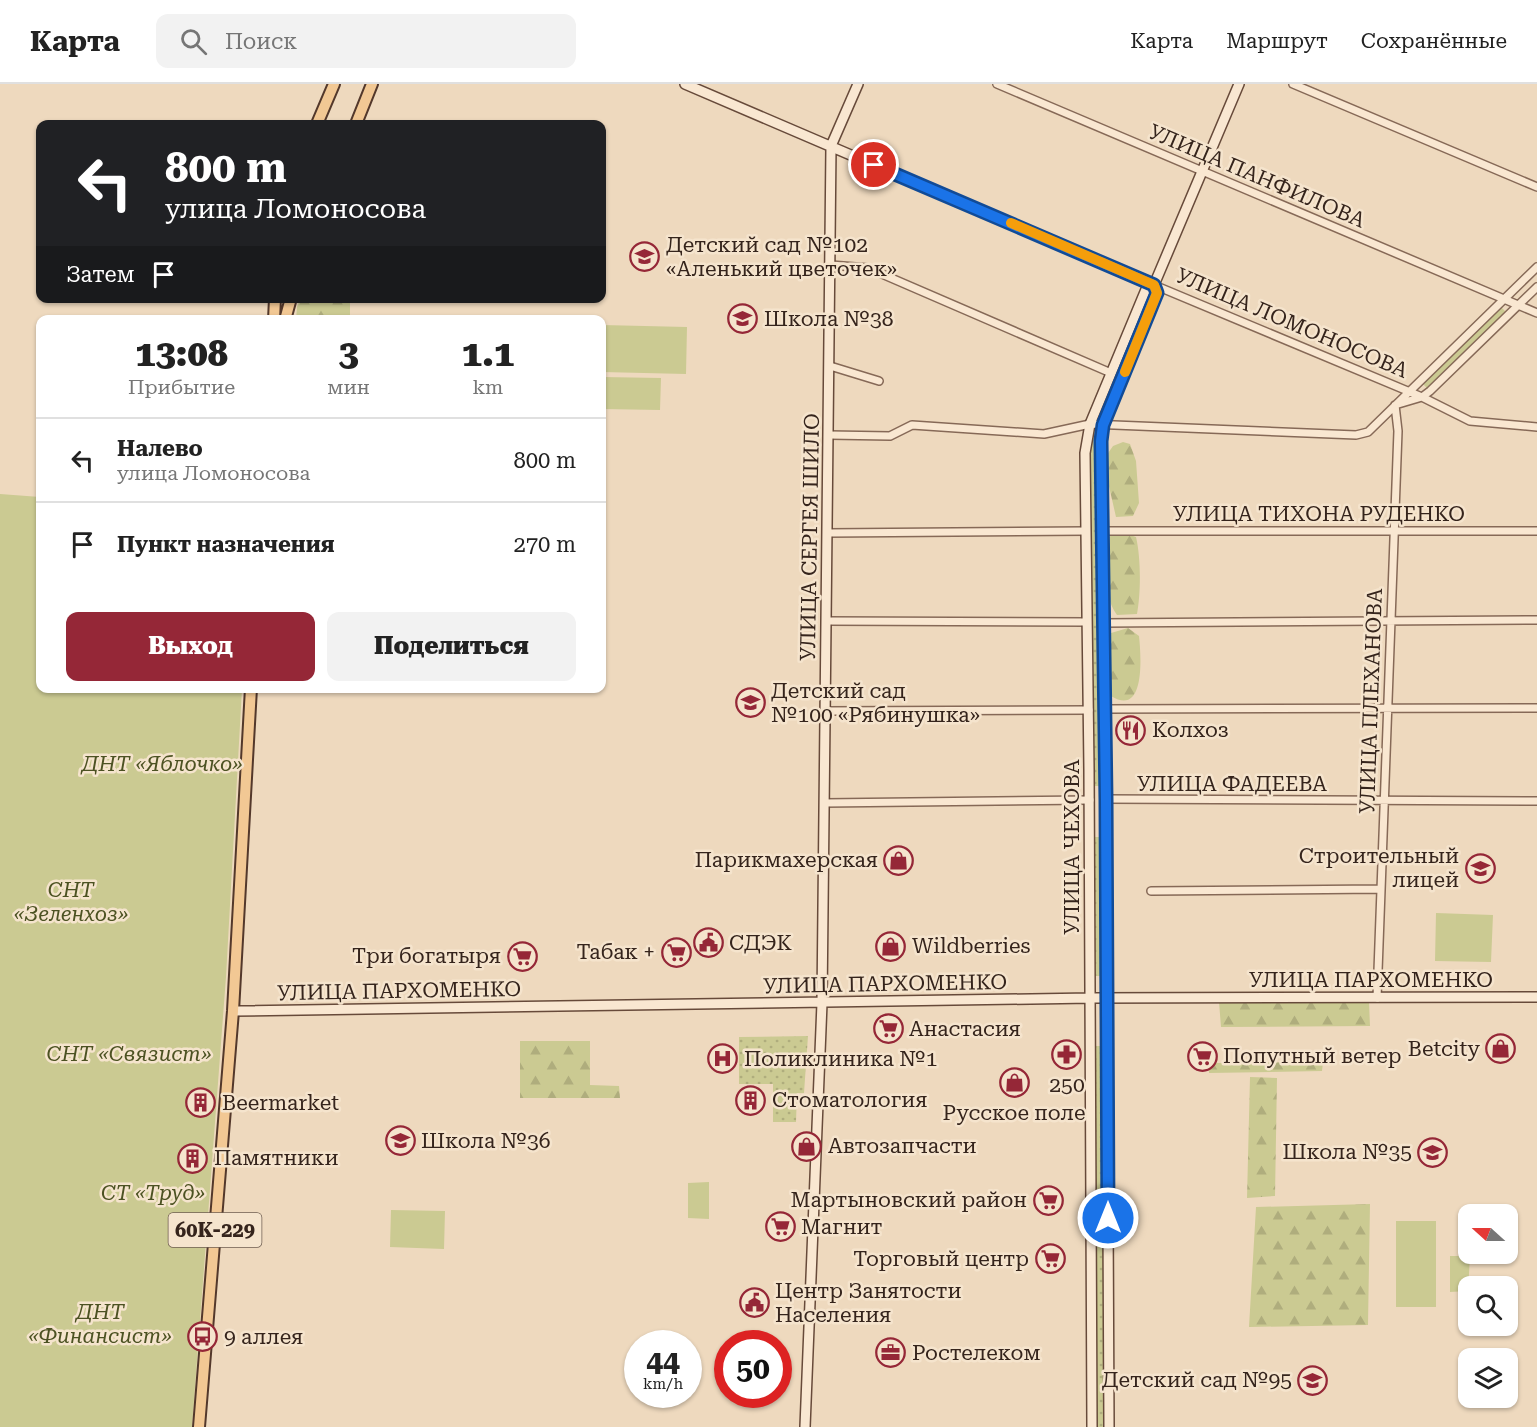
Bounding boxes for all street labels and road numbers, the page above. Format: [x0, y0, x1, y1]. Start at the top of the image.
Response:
street label: УЛИЦА ПАНФИЛОВА [1145, 120, 1369, 233]
street label: УЛИЦА ЛОМОНОСОВА [1172, 263, 1412, 383]
street label: УЛИЦА СЕРГЕЯ ШИЛО [796, 413, 824, 661]
street label: УЛИЦА ТИХОНА РУДЕНКО [1173, 502, 1465, 526]
street label: УЛИЦА ПЛЕХАНОВА [1355, 588, 1387, 814]
street label: УЛИЦА ЧЕХОВА [1060, 759, 1084, 935]
street label: УЛИЦА ФАДЕЕВА [1137, 772, 1327, 796]
street label: УЛИЦА ПАРХОМЕНКО [1249, 968, 1493, 992]
street label: УЛИЦА ПАРХОМЕНКО [763, 970, 1007, 998]
street label: УЛИЦА ПАРХОМЕНКО [277, 977, 521, 1005]
road number: 60К-229 [168, 1213, 262, 1247]

